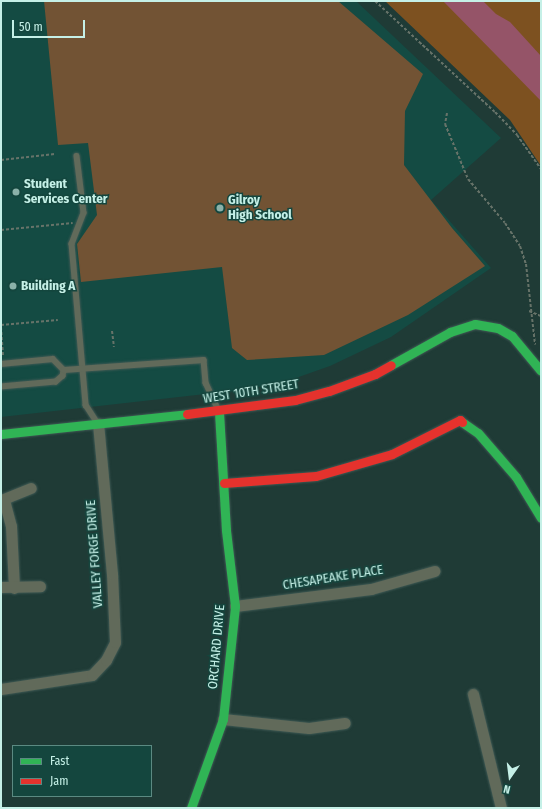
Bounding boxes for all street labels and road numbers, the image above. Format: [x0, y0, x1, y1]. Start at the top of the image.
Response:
street label: WEST 10TH STREET [202, 377, 300, 407]
street label: VALLEY FORGE DRIVE [83, 499, 107, 609]
street label: CHESAPEAKE PLACE [282, 562, 384, 594]
street label: ORCHARD DRIVE [206, 604, 228, 690]

